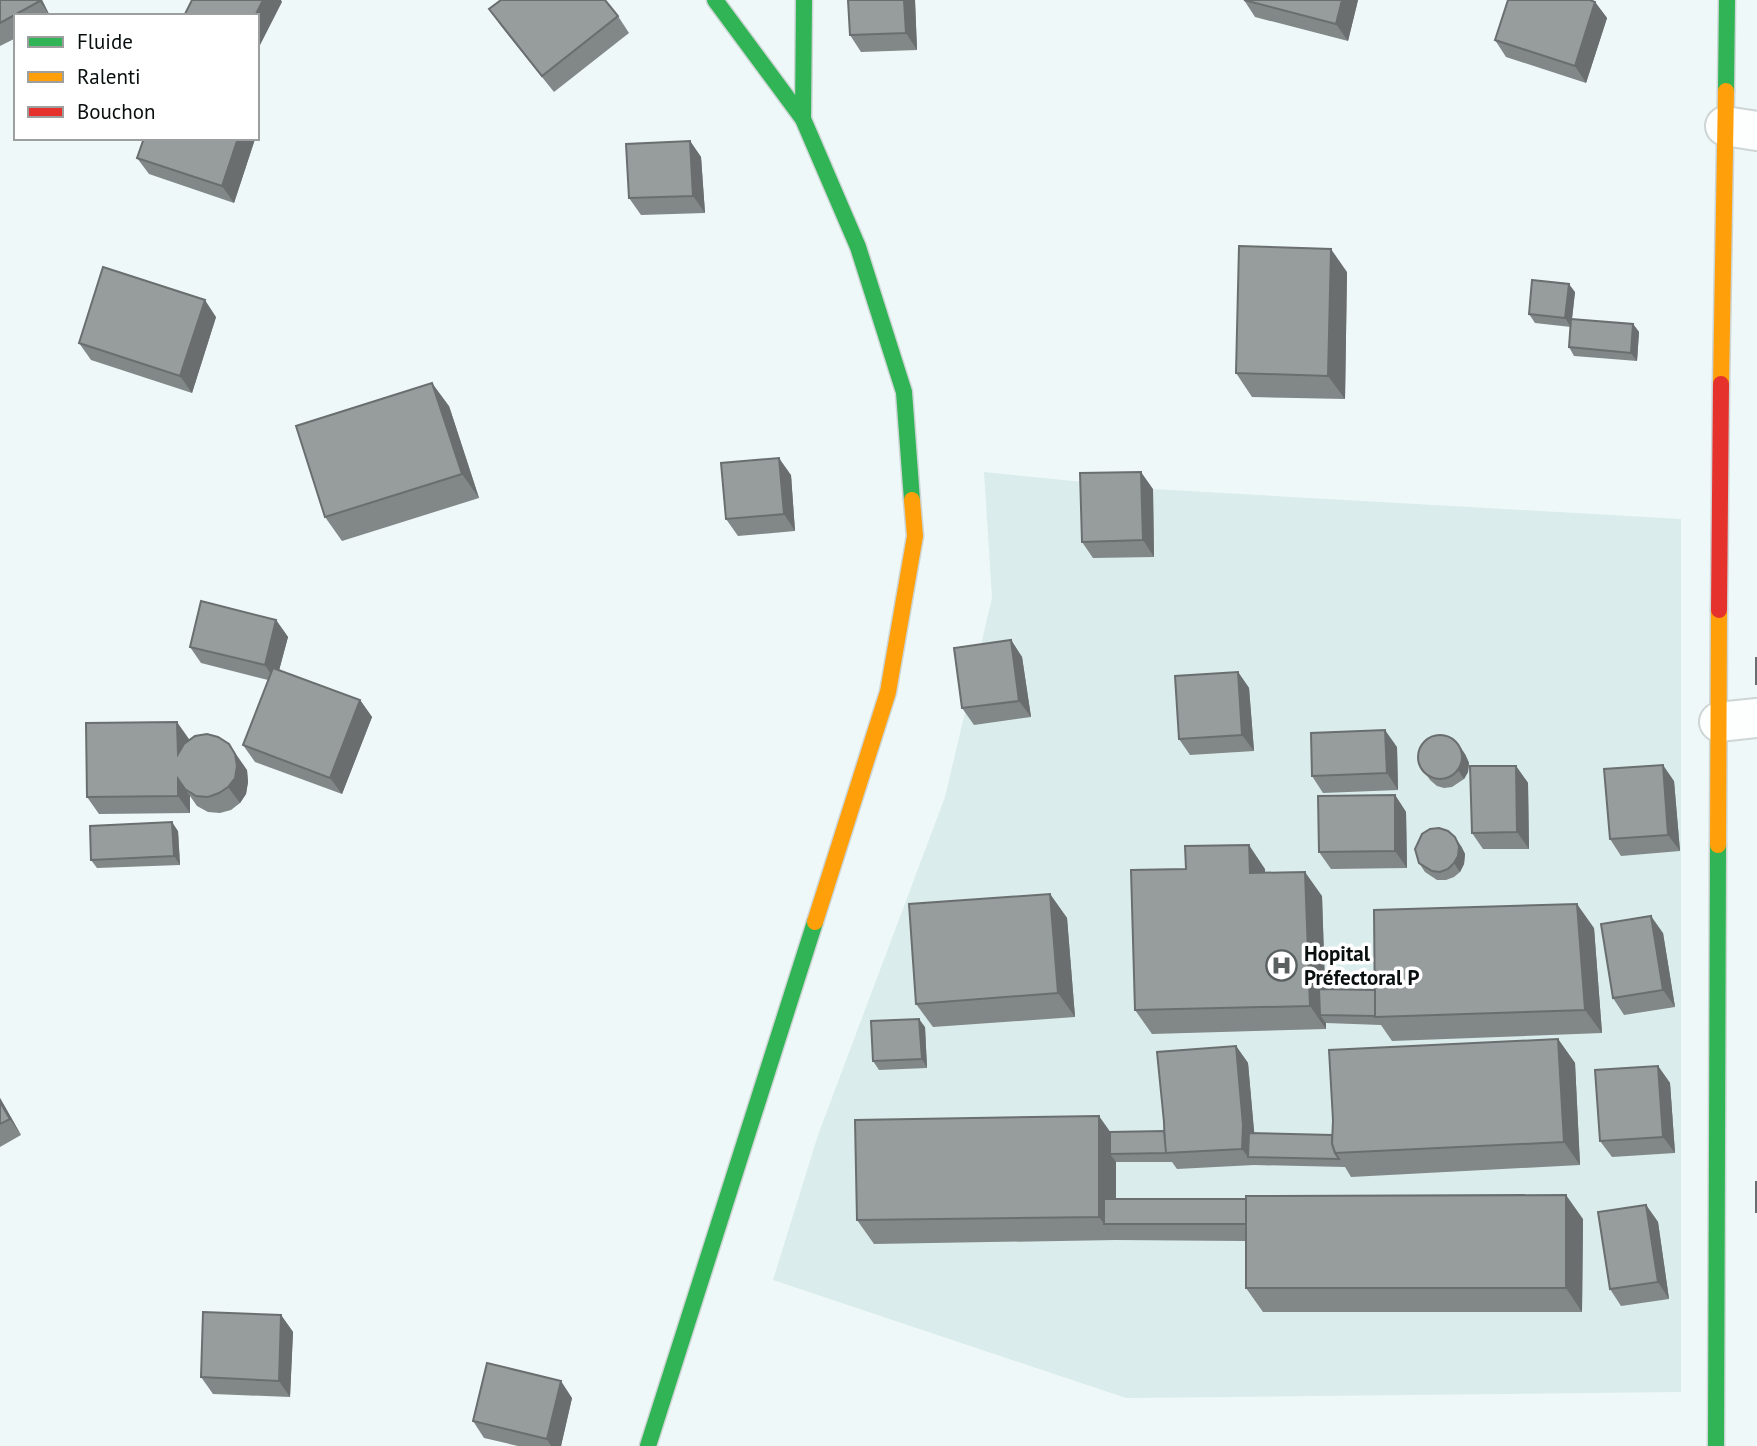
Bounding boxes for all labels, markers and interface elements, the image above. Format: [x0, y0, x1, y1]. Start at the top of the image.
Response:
legend [14, 14, 259, 140]
text: Fluide [77, 28, 133, 55]
text: Ralenti [77, 63, 141, 90]
text: Bouchon [77, 98, 156, 125]
place label: Hopital Préfectoral P [1304, 940, 1420, 991]
hospital icon: Hopital Préfectoral P [1264, 949, 1298, 983]

